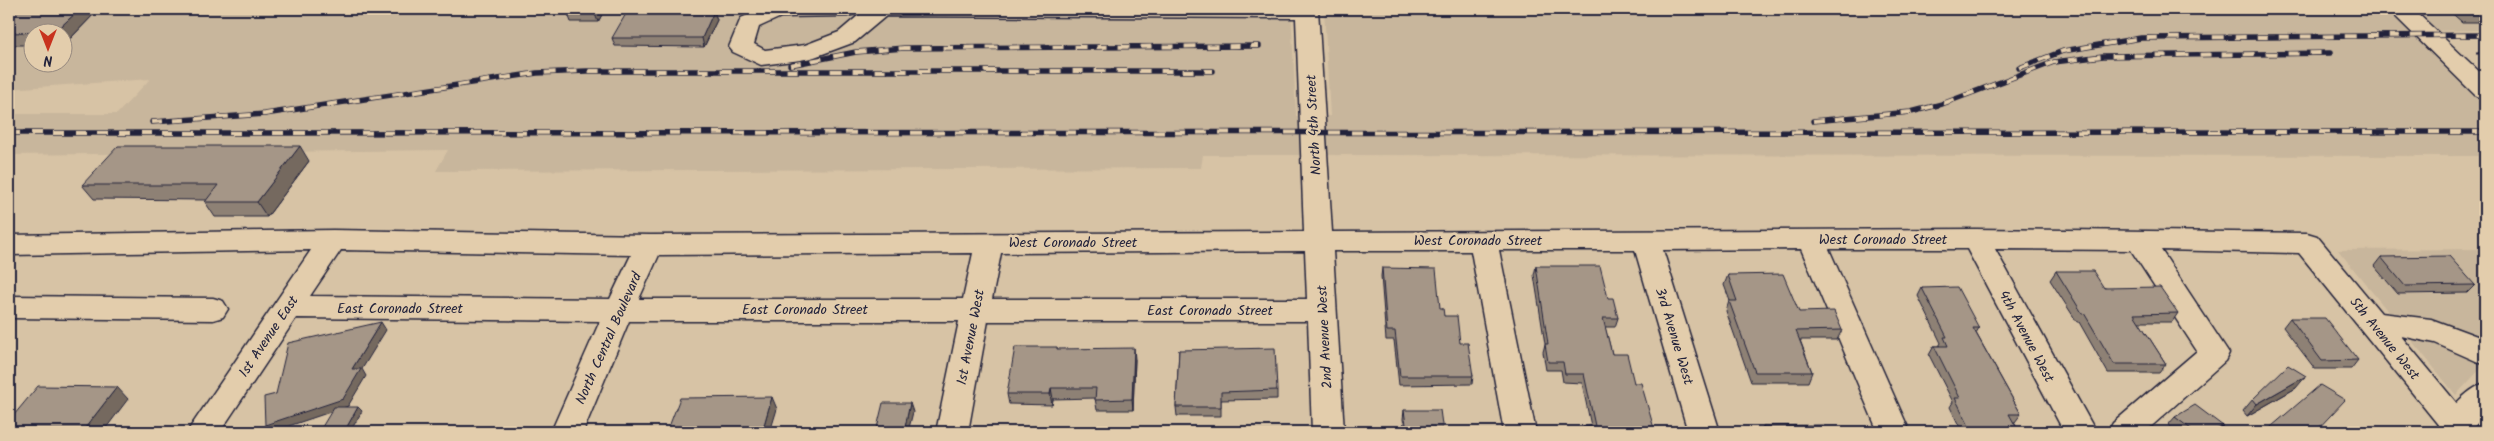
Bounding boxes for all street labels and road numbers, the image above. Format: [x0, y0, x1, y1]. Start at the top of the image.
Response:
street label: North 4th Street [1300, 73, 1328, 176]
street label: West Coronado Street [1819, 229, 1948, 251]
street label: West Coronado Street [1414, 230, 1543, 252]
street label: West Coronado Street [1009, 232, 1138, 254]
street label: North Central Boulevard [570, 268, 648, 408]
street label: 2nd Avenue West [1311, 284, 1339, 389]
street label: 3rd Avenue West [1649, 285, 1699, 388]
street label: 4th Avenue West [1993, 286, 2060, 387]
street label: 1st Avenue West [951, 287, 991, 387]
street label: 1st Avenue East [233, 291, 305, 382]
street label: 5th Avenue West [2344, 292, 2425, 385]
street label: East Coronado Street [337, 298, 464, 320]
street label: East Coronado Street [742, 299, 869, 321]
street label: East Coronado Street [1147, 300, 1274, 322]

